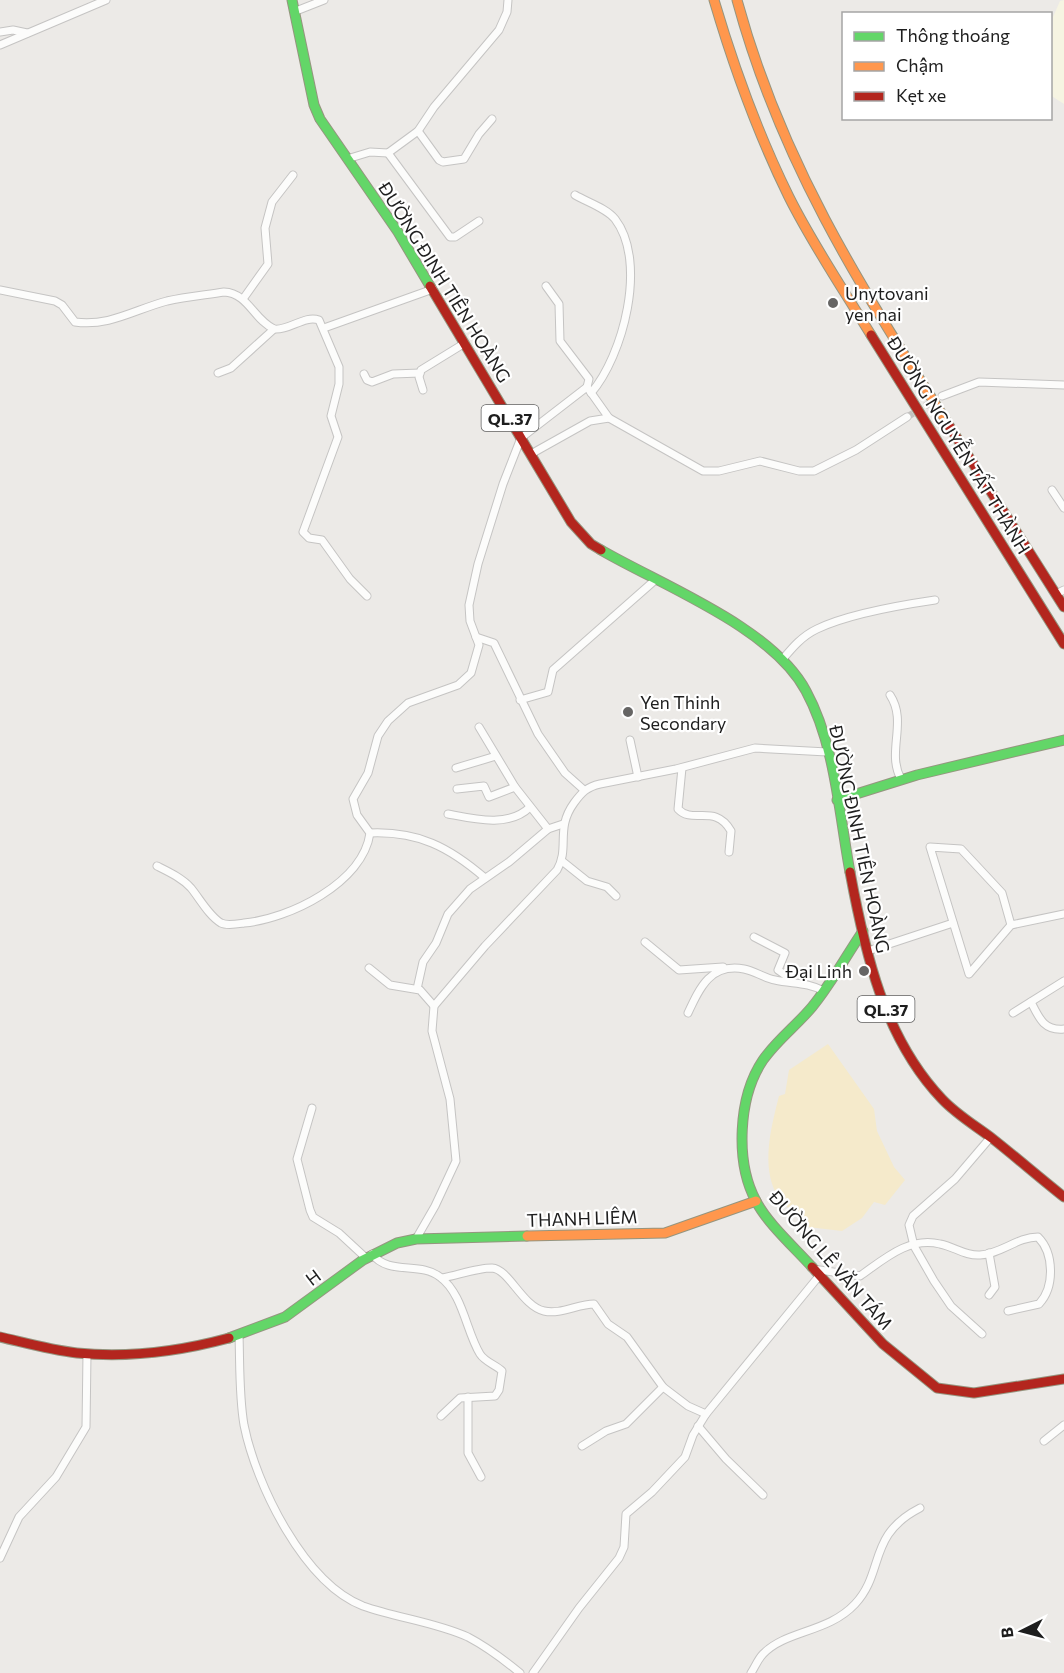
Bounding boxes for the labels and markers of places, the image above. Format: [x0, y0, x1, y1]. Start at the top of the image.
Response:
place label: Unytovani yen nai [845, 282, 929, 325]
marker: Unytovani yen nai [826, 296, 840, 310]
place label: Yen Thinh Secondary [640, 691, 726, 734]
marker: Yen Thinh Secondary [621, 705, 635, 719]
place label: Đại Linh [785, 960, 852, 982]
marker: Đại Linh [857, 964, 871, 978]

